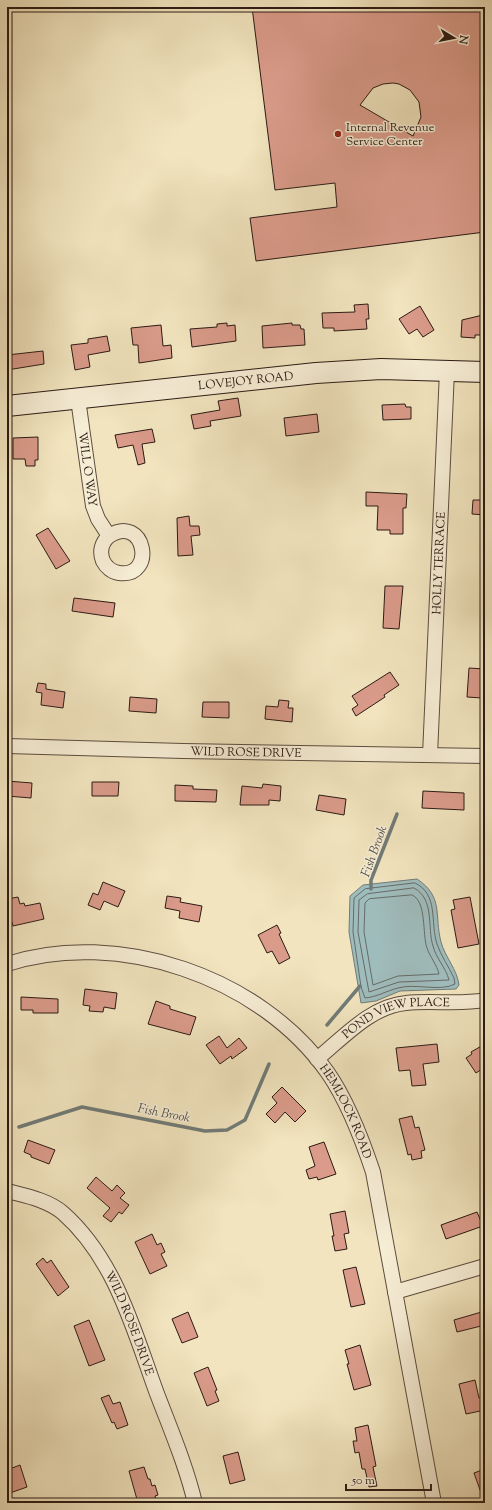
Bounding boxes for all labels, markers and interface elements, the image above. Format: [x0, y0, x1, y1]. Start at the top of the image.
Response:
north arrow [434, 18, 474, 58]
text: N [454, 33, 472, 45]
place label: Internal Revenue Service Center [346, 119, 435, 151]
marker: Internal Revenue Service Center [333, 129, 343, 139]
street label: LOVEJOY ROAD [197, 367, 294, 396]
street label: WILL O WAY [73, 431, 101, 508]
street label: HOLLY TERRACE [428, 511, 451, 615]
street label: WILD ROSE DRIVE [190, 743, 302, 763]
water label: Fish Brook [357, 824, 392, 880]
street label: POND VIEW PLACE [339, 994, 451, 1044]
street label: HEMLOCK ROAD [315, 1061, 376, 1161]
water label: Fish Brook [136, 1100, 192, 1128]
street label: WILD ROSE DRIVE [100, 1268, 158, 1379]
scale bar [346, 1466, 431, 1492]
text: 50 m [351, 1472, 375, 1490]

